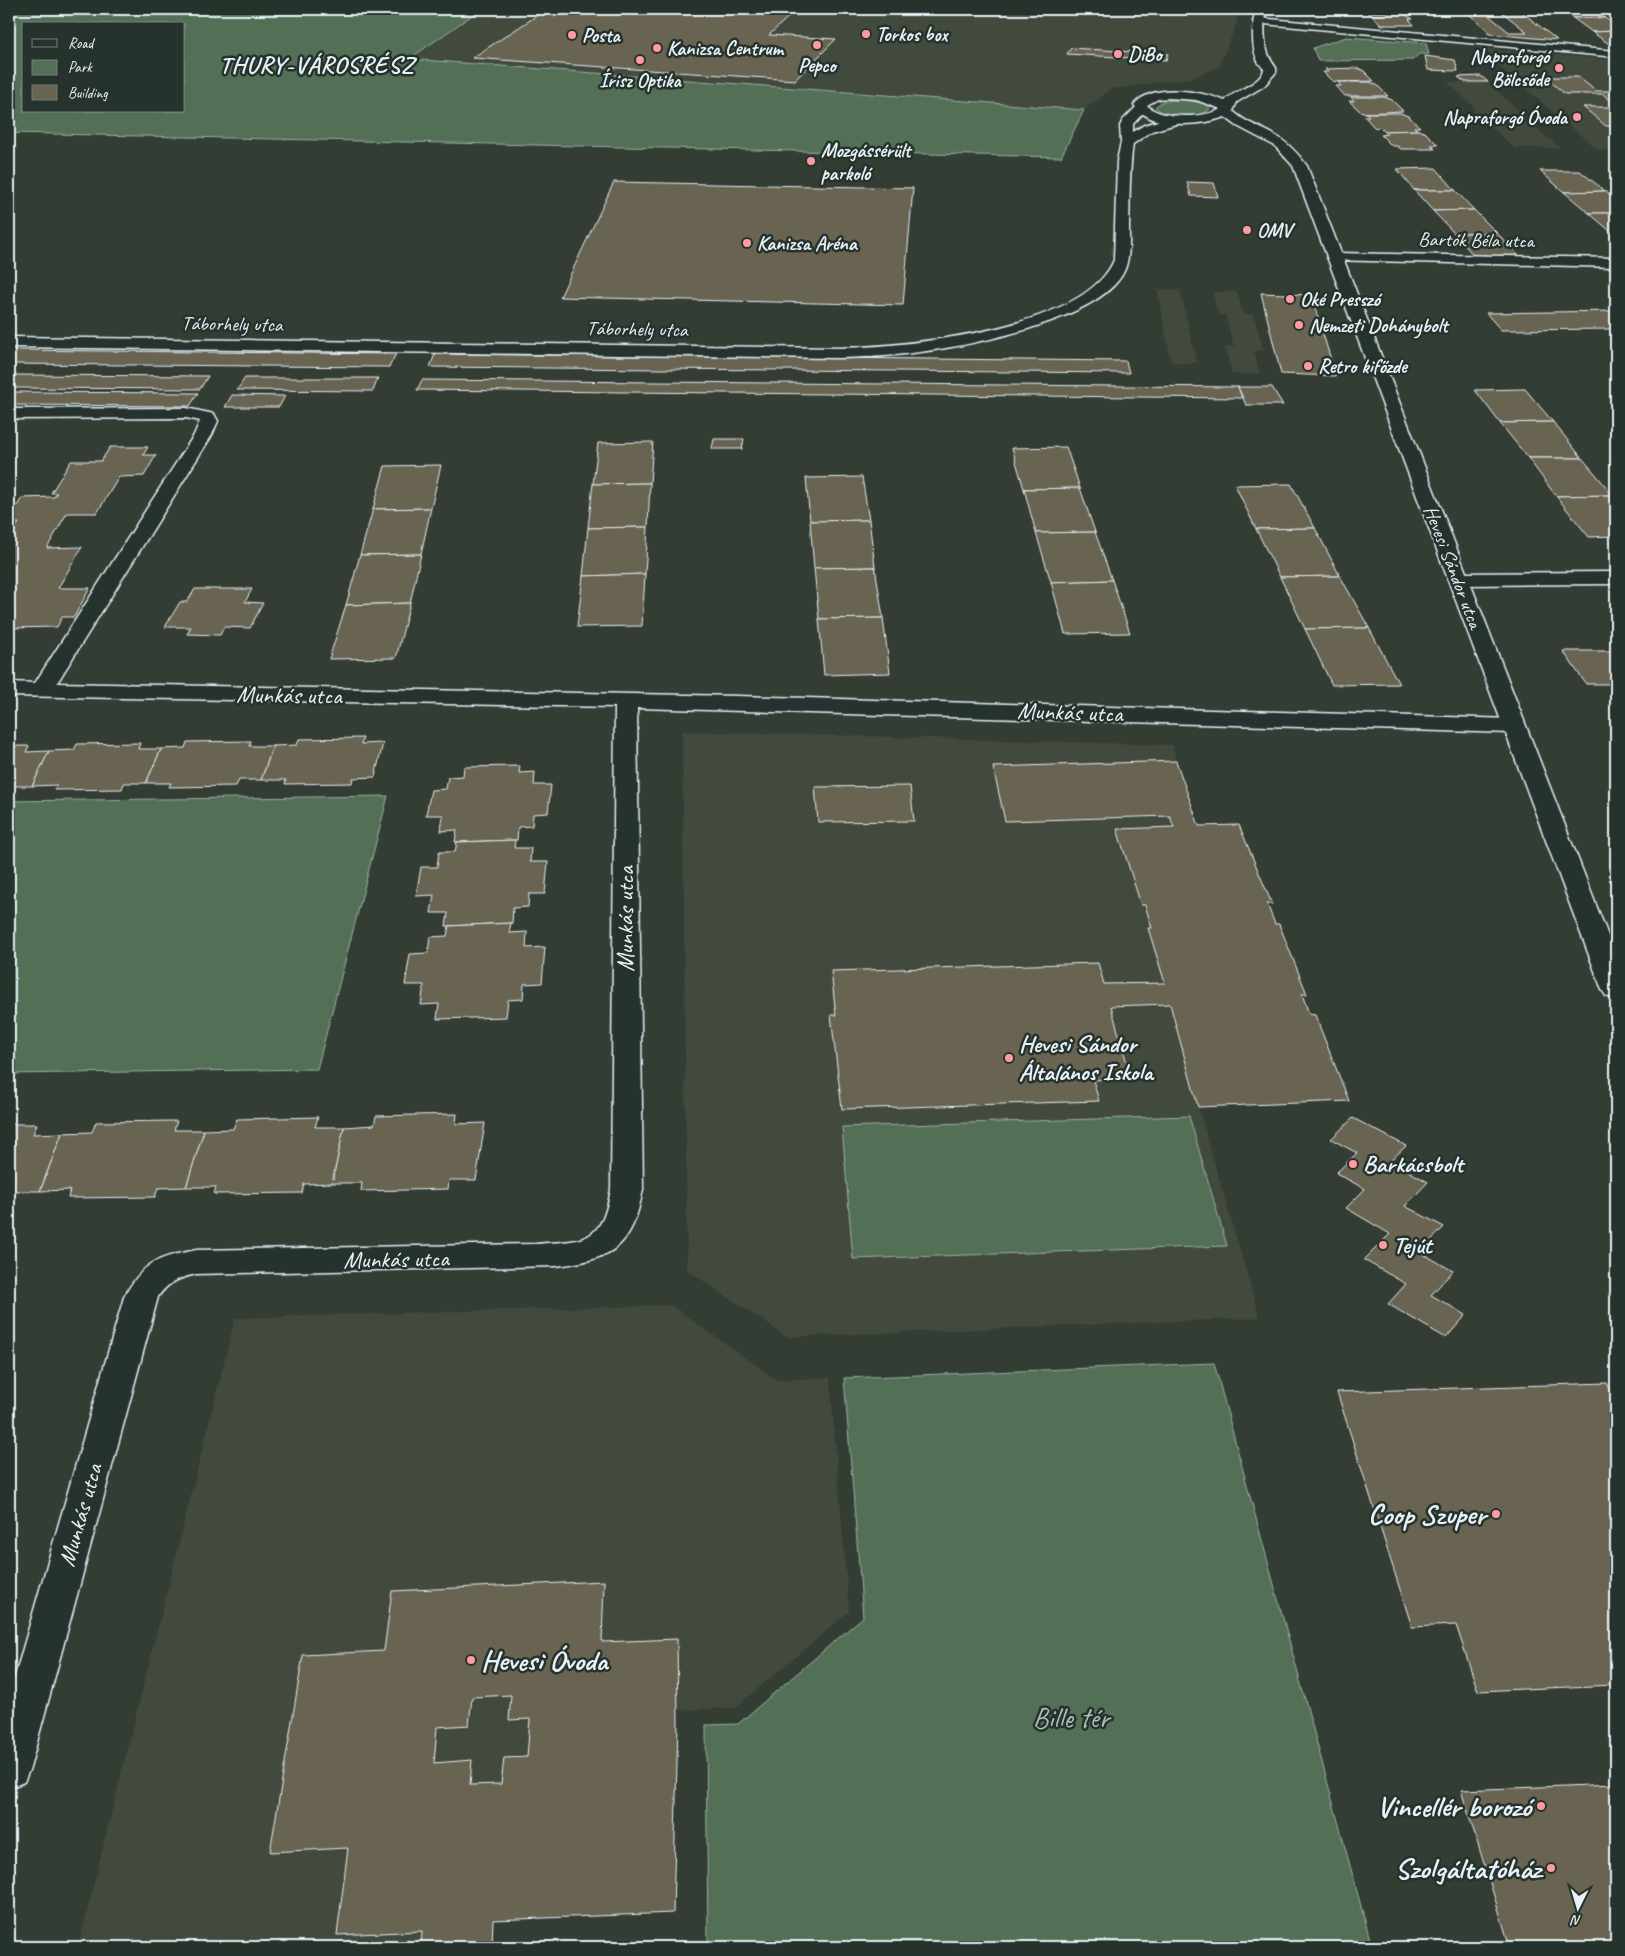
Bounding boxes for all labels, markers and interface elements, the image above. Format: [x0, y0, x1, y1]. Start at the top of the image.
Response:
legend [22, 22, 185, 112]
place label: Torkos box [876, 22, 949, 47]
place label: Posta [582, 23, 622, 48]
marker: Torkos box [860, 28, 872, 40]
marker: Posta [566, 29, 578, 41]
text: Road [68, 34, 95, 53]
place label: Kanizsa Centrum [667, 36, 785, 61]
marker: Pepco [811, 39, 823, 51]
marker: Kanizsa Centrum [651, 42, 663, 54]
place label: DiBo [1128, 42, 1163, 67]
place label: Napraforgó Bölcsőde [1470, 44, 1552, 92]
marker: DiBo [1112, 48, 1124, 60]
district label: THURY-VÁROSRÉSZ [220, 50, 418, 80]
place label: Pepco [798, 53, 838, 78]
marker: Írisz Optika [634, 54, 646, 66]
text: Park [68, 58, 93, 77]
marker: Napraforgó Bölcsőde [1553, 62, 1565, 74]
place label: Írisz Optika [599, 68, 683, 93]
text: Building [68, 84, 108, 103]
place label: Napraforgó Óvoda [1443, 105, 1569, 130]
marker: Napraforgó Óvoda [1571, 111, 1583, 123]
place label: Mozgássérült parkoló [821, 138, 913, 186]
marker: Mozgássérült parkoló [805, 155, 817, 167]
place label: OMV [1257, 218, 1296, 243]
marker: OMV [1241, 224, 1253, 236]
street label: Bartók Béla utca [1418, 226, 1536, 254]
place label: Kanizsa Aréna [757, 231, 859, 256]
marker: Kanizsa Aréna [741, 237, 753, 249]
place label: Oké Presszó [1300, 287, 1383, 312]
marker: Oké Presszó [1284, 293, 1296, 305]
street label: Táborhely utca [181, 311, 284, 337]
place label: Nemzeti Dohánybolt [1309, 313, 1450, 339]
street label: Táborhely utca [586, 316, 689, 342]
marker: Nemzeti Dohánybolt [1293, 319, 1305, 331]
place label: Retro kifőzde [1318, 354, 1409, 379]
marker: Retro kifőzde [1302, 360, 1314, 372]
street label: Hevesi Sándor utca [1418, 502, 1489, 634]
street label: Munkás utca [236, 679, 343, 711]
street label: Munkás utca [1017, 695, 1125, 729]
street label: Munkás utca [610, 865, 640, 972]
place label: Hevesi Sándor Általános Iskola [1019, 1029, 1155, 1087]
marker: Hevesi Sándor Általános Iskola [1003, 1052, 1015, 1064]
place label: Barkácsbolt [1363, 1149, 1466, 1179]
marker: Barkácsbolt [1347, 1158, 1359, 1170]
place label: Tejút [1393, 1230, 1435, 1260]
marker: Tejút [1377, 1239, 1389, 1251]
street label: Munkás utca [343, 1243, 450, 1275]
street label: Munkás utca [51, 1459, 109, 1570]
place label: Coop Szuper [1368, 1496, 1490, 1533]
marker: Coop Szuper [1490, 1508, 1502, 1520]
place label: Hevesi Óvoda [481, 1642, 610, 1679]
marker: Hevesi Óvoda [465, 1654, 477, 1666]
park label: Bille tér [1033, 1699, 1113, 1736]
place label: Vincellér borozó [1377, 1788, 1535, 1825]
marker: Vincellér borozó [1535, 1800, 1547, 1812]
place label: Szolgáltatóház [1395, 1850, 1544, 1887]
marker: Szolgáltatóház [1545, 1862, 1557, 1874]
north arrow [1552, 1884, 1602, 1934]
text: N [1570, 1911, 1582, 1929]

